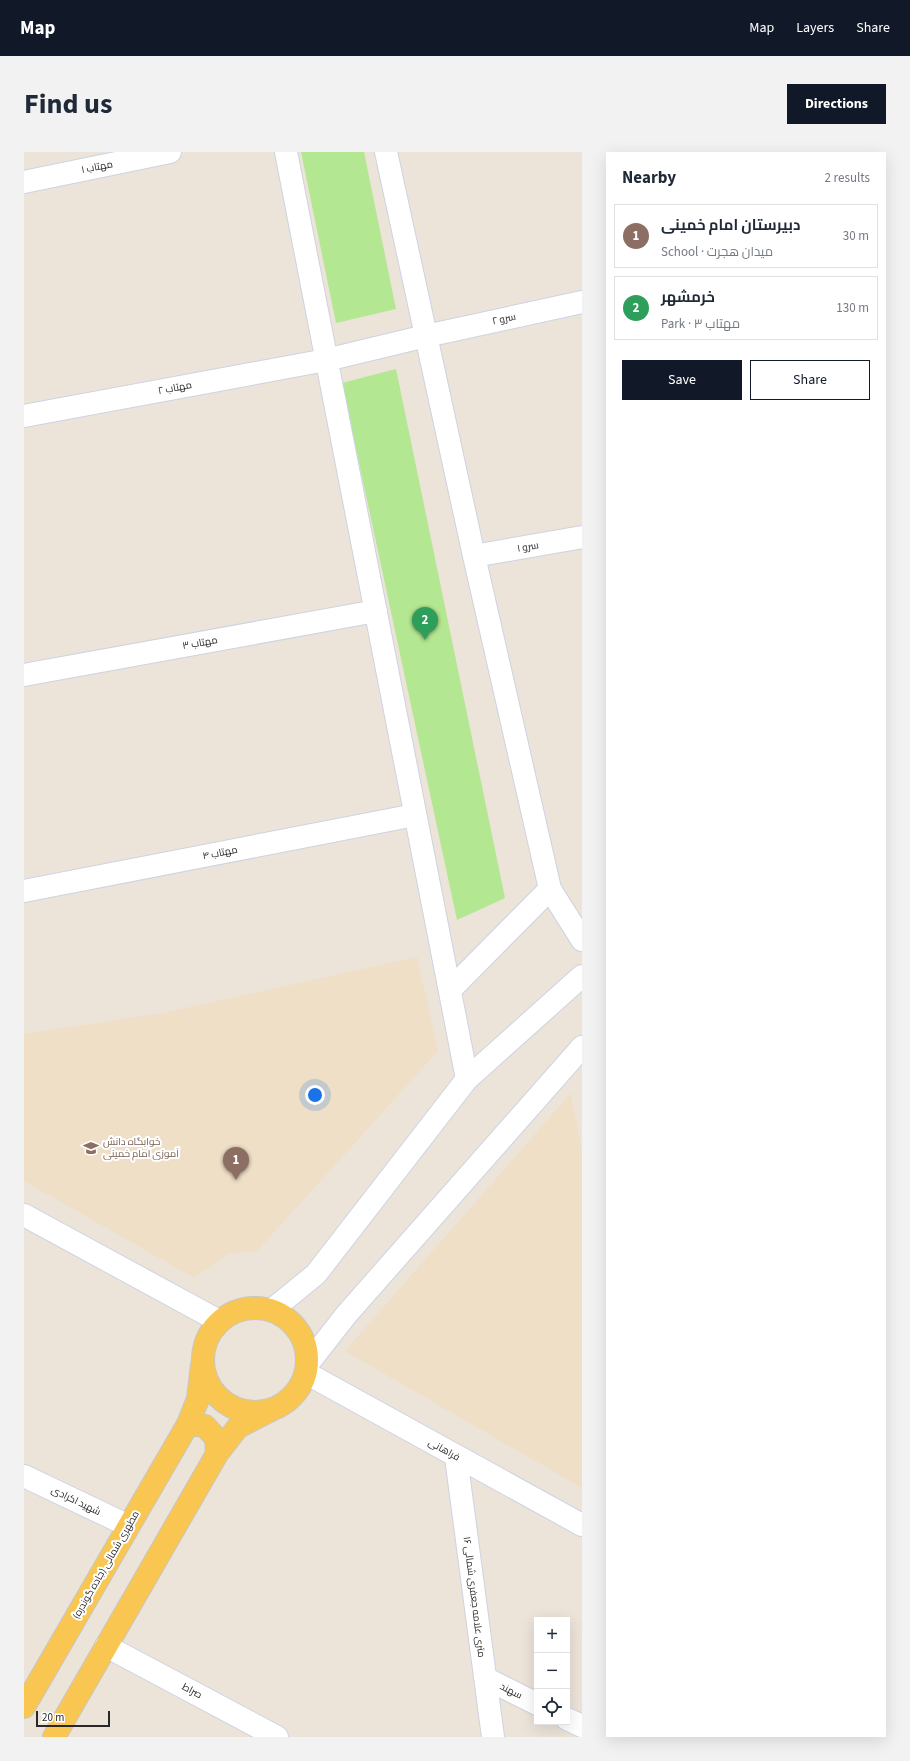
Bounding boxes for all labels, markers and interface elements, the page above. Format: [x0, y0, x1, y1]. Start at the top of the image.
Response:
text: Map [20, 15, 55, 42]
text: Map [749, 18, 774, 38]
text: Layers [796, 18, 834, 38]
text: Share [856, 18, 890, 38]
text: Find us [24, 84, 112, 124]
button: Directions [787, 84, 886, 124]
street label: مهتاب ۱ [80, 157, 114, 177]
text: Nearby [622, 166, 676, 190]
text: 2 results [825, 169, 870, 187]
text: دبیرستان امام خمینی [661, 215, 800, 236]
text: 1 [633, 227, 639, 245]
text: 30 m [843, 227, 869, 245]
text: School · میدان هجرت [661, 243, 773, 261]
text: خرمشهر [661, 287, 715, 308]
text: 2 [633, 299, 639, 317]
text: 130 m [836, 299, 869, 317]
street label: سرو ۲ [491, 310, 517, 328]
text: Park · مهتاب ۳ [661, 315, 740, 333]
button: Save [622, 360, 742, 400]
button: Share [750, 360, 870, 400]
street label: مهتاب ۲ [157, 378, 193, 398]
street label: سرو ۱ [516, 538, 540, 556]
pin: 2 [412, 607, 438, 640]
street label: مهتاب ۳ [181, 633, 219, 653]
street label: مهتاب ۴ [201, 843, 239, 863]
your location [305, 1085, 325, 1105]
place label: خوابگاه دانش آموزی امام خمینی [103, 1135, 179, 1161]
school or university icon: خوابگاه دانش آموزی امام خمینی [82, 1139, 100, 1157]
pin: 1 [223, 1147, 249, 1180]
street label: فراهانی [426, 1436, 462, 1464]
street label: شهید اکرادی [49, 1483, 103, 1519]
street label: مطهری شمالی (جاده گوندره) [69, 1509, 143, 1621]
street label: ۱۶ متری علامه جعفری شمالی [460, 1536, 488, 1658]
map controls [534, 1617, 570, 1725]
button: + [534, 1617, 570, 1653]
button: − [534, 1653, 570, 1689]
street label: صراط [179, 1680, 205, 1702]
street label: سهند [498, 1680, 524, 1702]
button: locate [534, 1689, 570, 1725]
scale bar [36, 1709, 110, 1728]
text: 20 m [42, 1710, 64, 1725]

